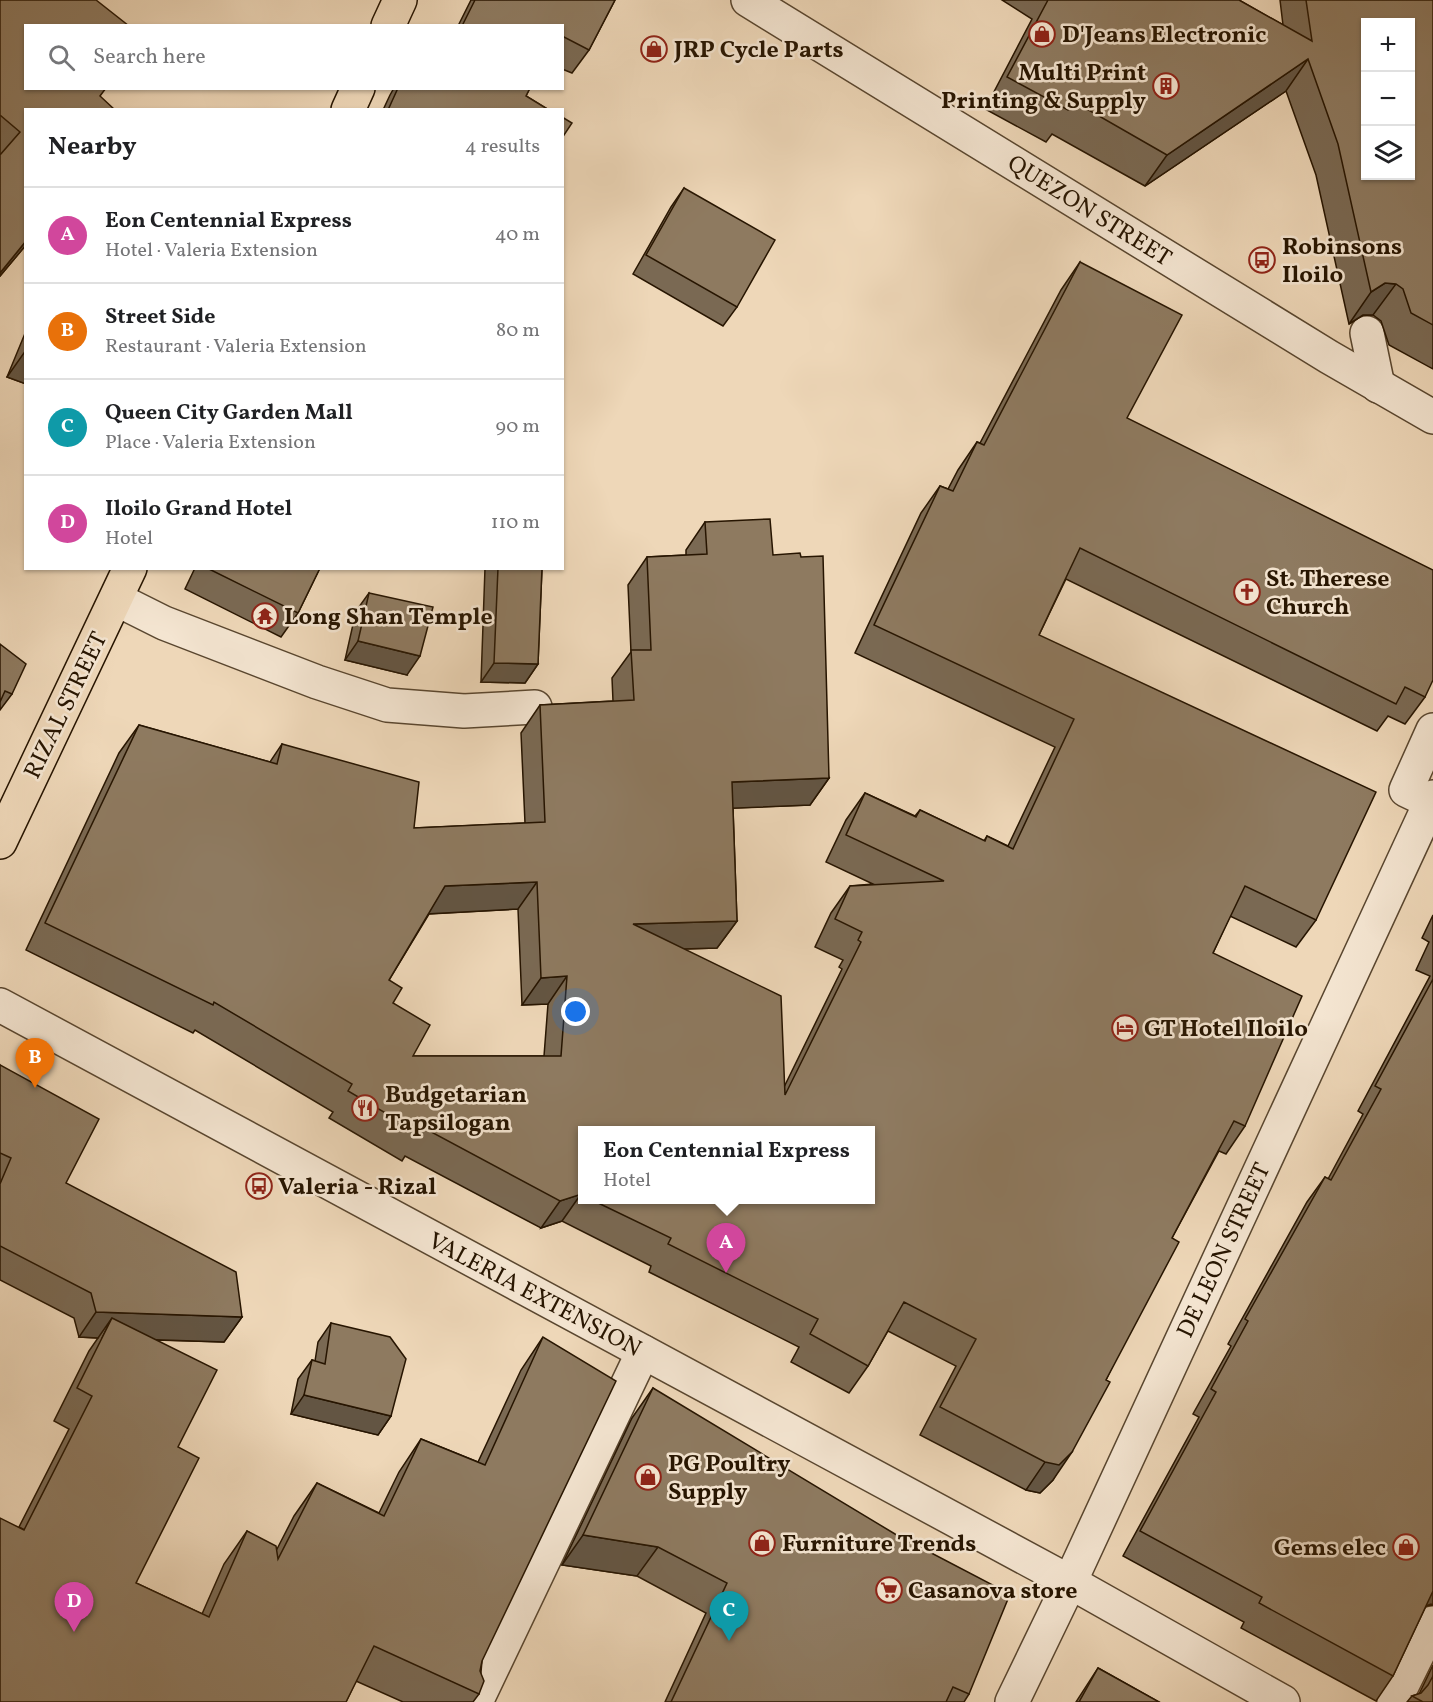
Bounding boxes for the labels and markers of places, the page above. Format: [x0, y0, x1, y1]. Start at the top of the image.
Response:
shop icon: D'Jeans Electronic [1027, 19, 1057, 49]
place label: D'Jeans Electronic [1062, 19, 1266, 53]
shop icon: JRP Cycle Parts [639, 34, 669, 64]
place label: JRP Cycle Parts [673, 34, 844, 68]
place label: Multi Print Printing & Supply [941, 57, 1147, 119]
building icon: Multi Print Printing & Supply [1151, 71, 1181, 101]
place label: Robinsons Iloilo [1282, 231, 1402, 293]
bus stop icon: Robinsons Iloilo [1247, 245, 1277, 275]
place label: St. Therese Church [1266, 563, 1389, 625]
church icon: St. Therese Church [1232, 577, 1262, 607]
temple icon: Long Shan Temple [250, 601, 280, 631]
place label: Long Shan Temple [284, 601, 493, 635]
hotel icon: GT Hotel Iloilo [1110, 1013, 1140, 1043]
place label: GT Hotel Iloilo [1144, 1013, 1308, 1047]
pin: B [15, 1038, 54, 1088]
place label: Budgetarian Tapsilogan [385, 1079, 527, 1141]
restaurant icon: Budgetarian Tapsilogan [350, 1093, 380, 1123]
bus stop icon: Valeria - Rizal [244, 1171, 274, 1201]
place label: Valeria - Rizal [278, 1171, 436, 1205]
pin: A [706, 1224, 746, 1273]
place label: PG Poultry Supply [668, 1448, 791, 1510]
shop icon: PG Poultry Supply [633, 1462, 663, 1492]
shop icon: Furniture Trends [747, 1528, 777, 1558]
place label: Furniture Trends [782, 1528, 976, 1562]
place label: Gems elec [1274, 1532, 1386, 1566]
shop icon: Gems elec [1391, 1532, 1421, 1562]
supermarket icon: Casanova store [874, 1575, 904, 1605]
place label: Casanova store [908, 1575, 1078, 1609]
pin: D [54, 1582, 94, 1632]
pin: C [710, 1592, 748, 1641]

